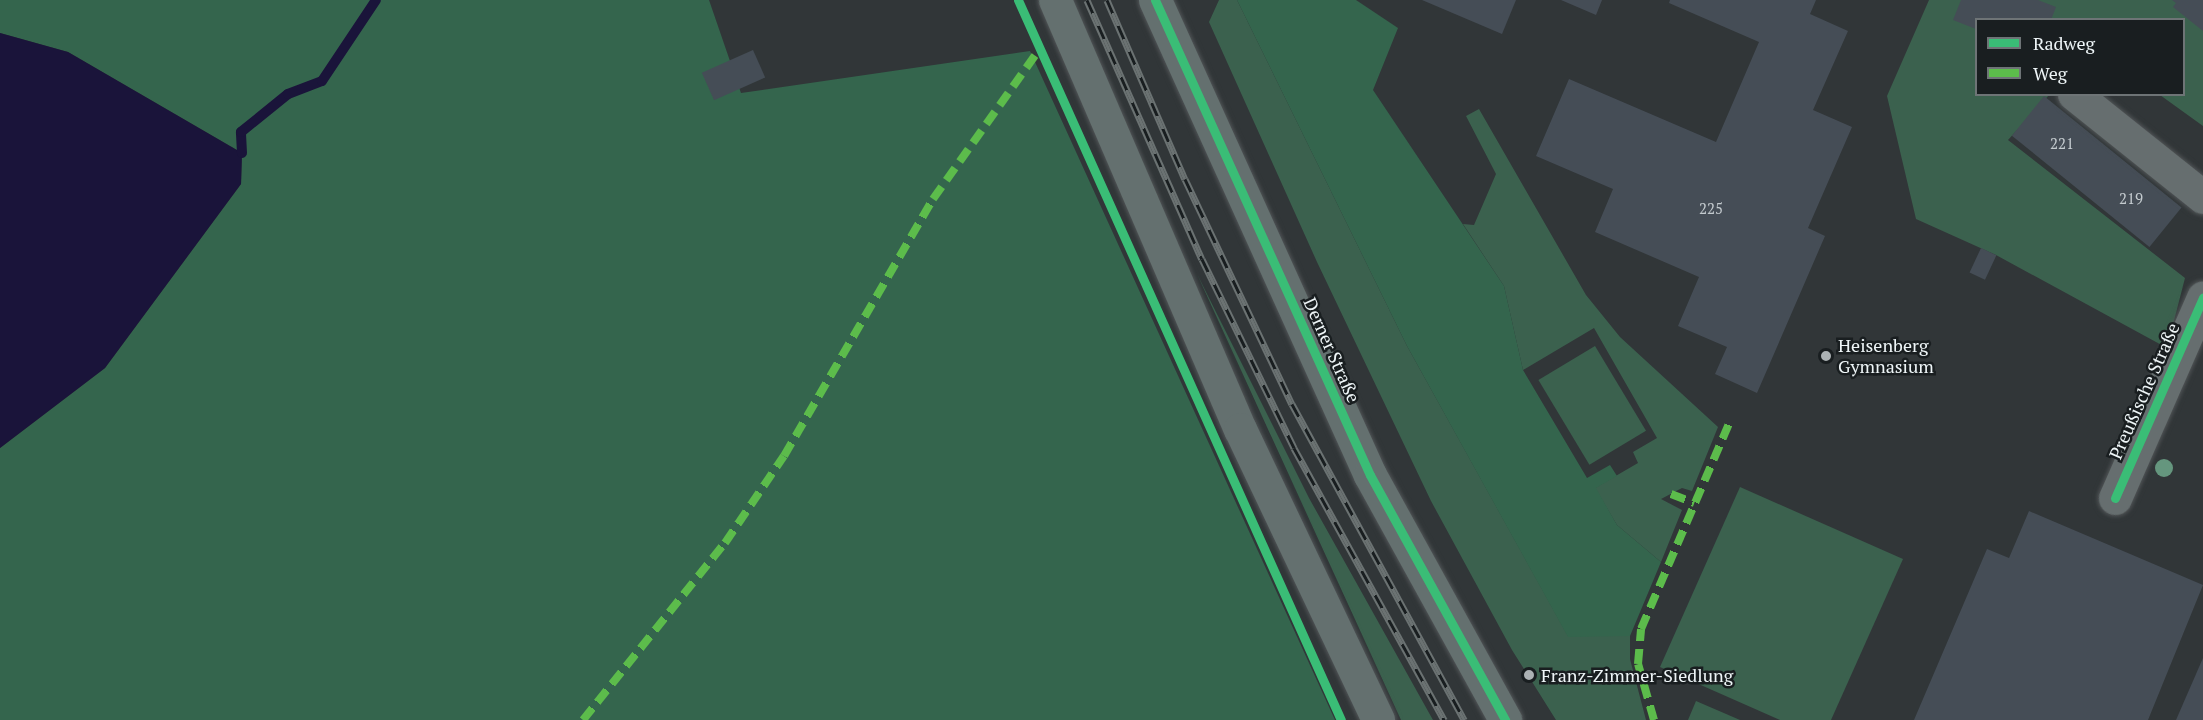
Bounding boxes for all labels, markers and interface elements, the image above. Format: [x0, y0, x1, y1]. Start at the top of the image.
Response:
legend [1975, 18, 2185, 96]
text: Radweg [2033, 31, 2095, 55]
text: Weg [2033, 61, 2067, 85]
house number: 221 [2050, 135, 2074, 153]
house number: 219 [2119, 190, 2143, 208]
house number: 225 [1699, 200, 1723, 218]
street label: Derner Straße [1299, 294, 1365, 406]
street label: Preußische Straße [2104, 319, 2184, 463]
place label: Heisenberg Gymnasium [1838, 335, 1934, 378]
marker: Heisenberg Gymnasium [1819, 349, 1833, 363]
place label: Franz-Zimmer-Siedlung [1541, 664, 1733, 686]
marker: Franz-Zimmer-Siedlung [1522, 668, 1536, 682]

